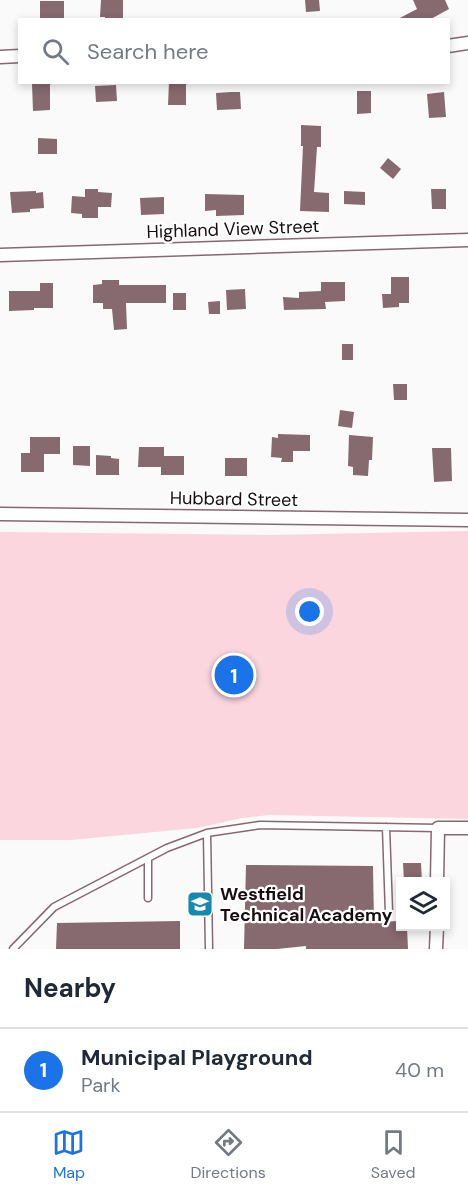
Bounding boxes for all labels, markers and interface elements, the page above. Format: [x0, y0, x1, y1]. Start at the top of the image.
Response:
search box [18, 18, 450, 84]
icon: search [39, 35, 72, 68]
text: Search here [87, 37, 208, 66]
street label: Highland View Street [146, 214, 320, 244]
street label: Hubbard Street [170, 486, 298, 512]
your location [295, 597, 324, 626]
pin: 1 [214, 652, 254, 698]
map controls [396, 877, 450, 931]
button: layers [396, 877, 450, 931]
place label: Westfield Technical Academy [220, 882, 393, 927]
school or university icon: Westfield Technical Academy [185, 889, 215, 919]
text: Nearby [24, 971, 116, 1005]
text: Municipal Playground [81, 1043, 313, 1072]
text: 1 [40, 1057, 47, 1083]
text: 40 m [395, 1057, 444, 1083]
text: Park [81, 1072, 121, 1098]
tab: Map [52, 1126, 85, 1183]
tab: Directions [190, 1126, 266, 1183]
tab: Saved [371, 1126, 416, 1183]

